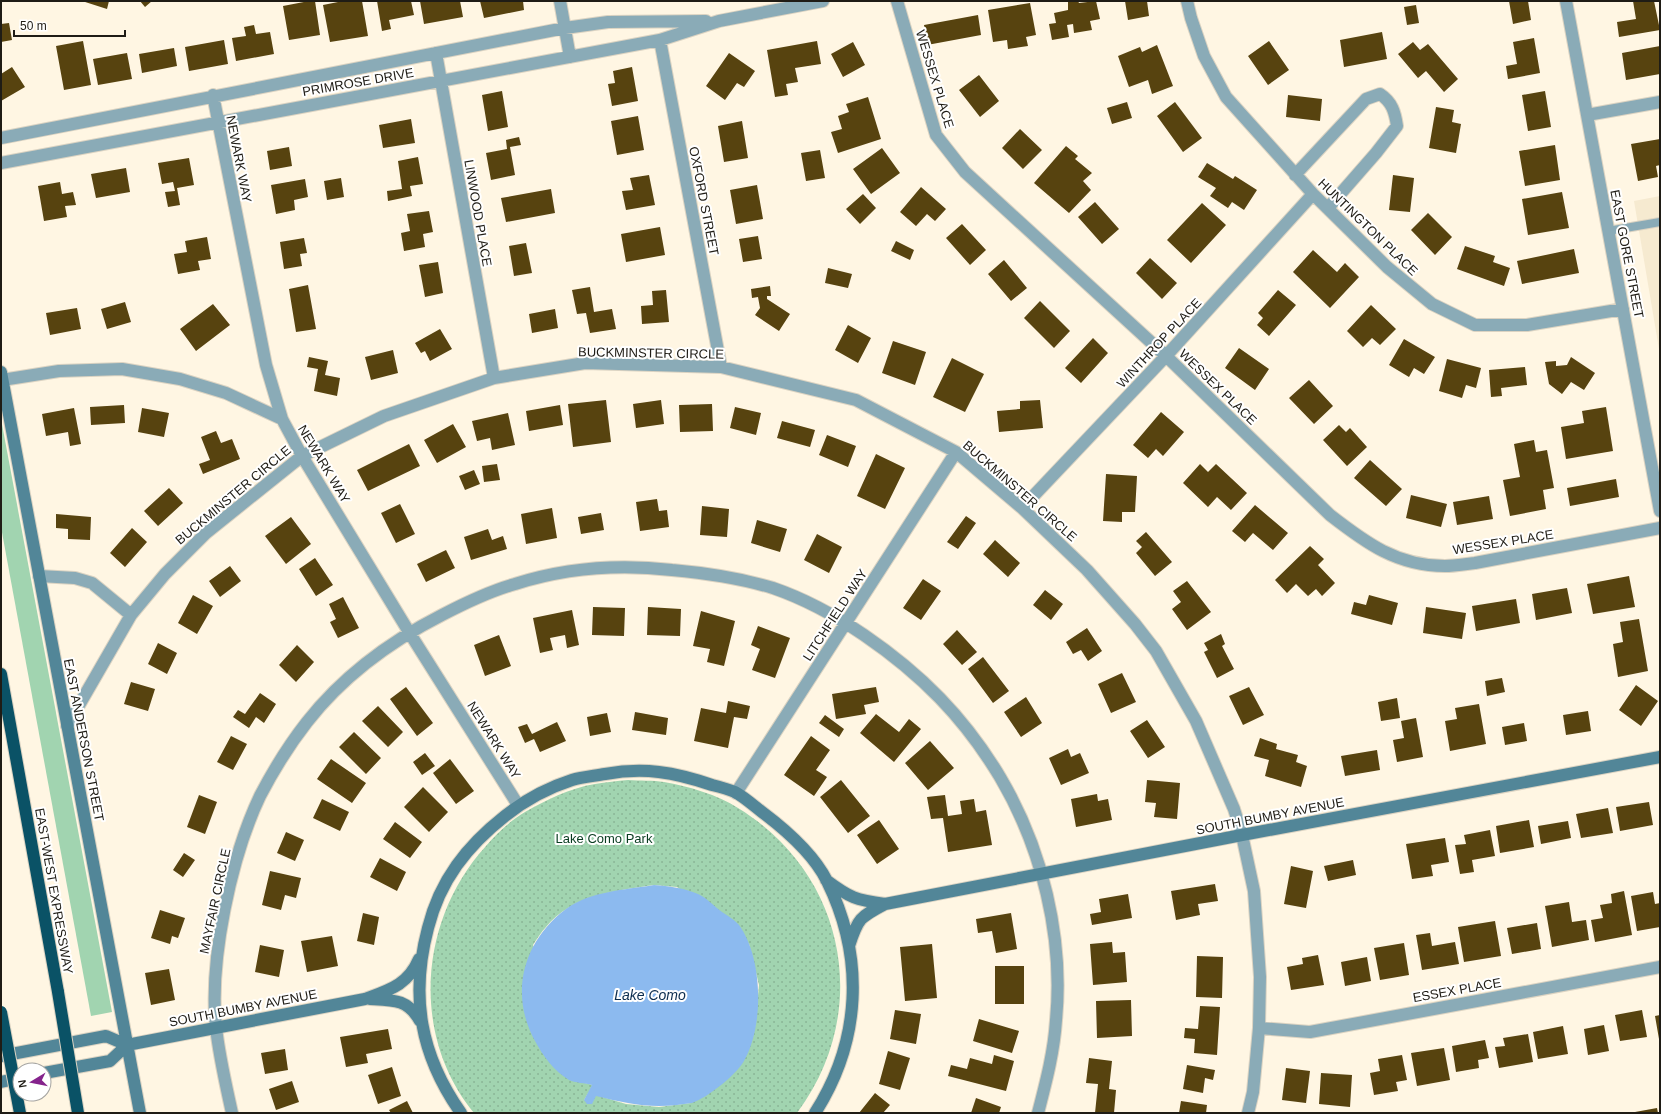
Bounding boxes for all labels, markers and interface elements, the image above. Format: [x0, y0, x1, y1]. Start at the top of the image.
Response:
scale bar [14, 12, 125, 38]
text: 50 m [20, 19, 47, 33]
street label: WESSEX PLACE [913, 28, 957, 130]
street label: PRIMROSE DRIVE [301, 65, 415, 99]
street label: NEWARK WAY [223, 114, 255, 204]
street label: OXFORD STREET [686, 145, 722, 257]
street label: LINWOOD PLACE [461, 158, 495, 268]
street label: HUNTINGTON PLACE [1315, 176, 1421, 279]
street label: EAST GORE STREET [1607, 189, 1647, 320]
street label: WINTHROP PLACE [1114, 295, 1205, 391]
street label: BUCKMINSTER CIRCLE [578, 344, 724, 362]
street label: WESSEX PLACE [1176, 346, 1260, 428]
street label: NEWARK WAY [295, 422, 353, 506]
street label: BUCKMINSTER CIRCLE [960, 437, 1080, 545]
street label: BUCKMINSTER CIRCLE [172, 442, 294, 548]
street label: WESSEX PLACE [1452, 527, 1555, 557]
street label: LITCHFIELD WAY [800, 566, 870, 664]
street label: EAST ANDERSON STREET [61, 657, 107, 823]
street label: NEWARK WAY [464, 699, 524, 782]
street label: SOUTH BUMBY AVENUE [1195, 794, 1346, 838]
street label: EAST-WEST EXPRESSWAY [32, 807, 76, 975]
park label: Lake Como Park [556, 831, 653, 846]
street label: MAYFAIR CIRCLE [197, 847, 234, 955]
street label: ESSEX PLACE [1412, 975, 1503, 1005]
street label: SOUTH BUMBY AVENUE [168, 986, 319, 1030]
water label: Lake Como [614, 987, 686, 1003]
north arrow [12, 1062, 52, 1102]
text: N [16, 1079, 29, 1089]

